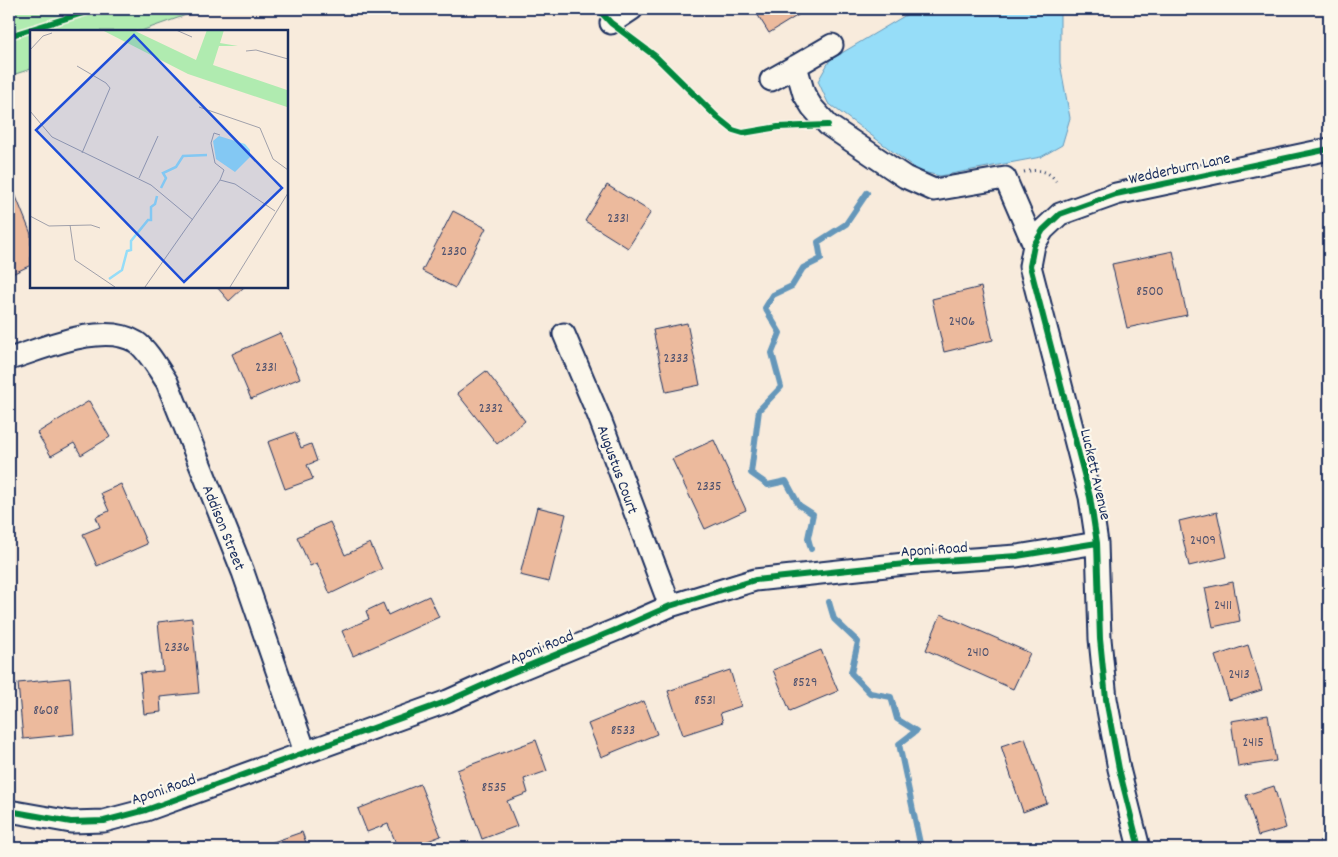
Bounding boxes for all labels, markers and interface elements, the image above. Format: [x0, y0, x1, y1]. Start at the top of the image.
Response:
inset map [30, 30, 288, 288]
street label: Wedderburn Lane [1127, 147, 1233, 191]
house number: 2331 [607, 209, 629, 229]
house number: 2330 [441, 242, 467, 262]
house number: 8500 [1136, 282, 1164, 302]
house number: 2406 [949, 312, 975, 332]
house number: 2333 [664, 349, 688, 369]
house number: 2331 [255, 358, 277, 378]
house number: 2332 [479, 399, 503, 419]
street label: Augustus Court [590, 422, 643, 518]
street label: Luckett Avenue [1073, 427, 1116, 522]
house number: 2335 [696, 477, 722, 497]
street label: Addison Street [195, 482, 250, 574]
house number: 2409 [1190, 531, 1216, 551]
street label: Aponi Road [900, 537, 968, 564]
house number: 2411 [1214, 596, 1232, 616]
street label: Aponi Road [507, 625, 577, 672]
house number: 2336 [164, 638, 190, 658]
house number: 2410 [967, 643, 989, 663]
house number: 2413 [1228, 665, 1250, 685]
house number: 8529 [793, 673, 817, 693]
house number: 8531 [694, 691, 716, 711]
house number: 8608 [33, 701, 59, 721]
house number: 8533 [611, 721, 635, 741]
house number: 2415 [1242, 733, 1264, 753]
street label: Aponi Road [128, 769, 199, 812]
house number: 8535 [482, 778, 506, 798]

